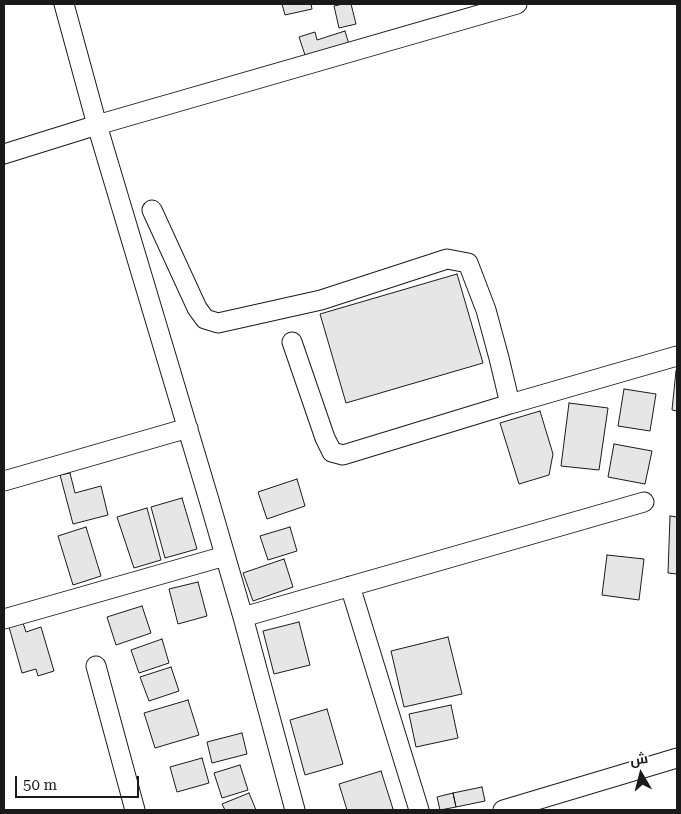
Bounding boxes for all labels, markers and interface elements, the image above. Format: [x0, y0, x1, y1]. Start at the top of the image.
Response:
north arrow [616, 749, 666, 799]
text: ش [629, 750, 649, 768]
scale bar [18, 766, 141, 798]
text: 50 m [23, 776, 57, 794]

